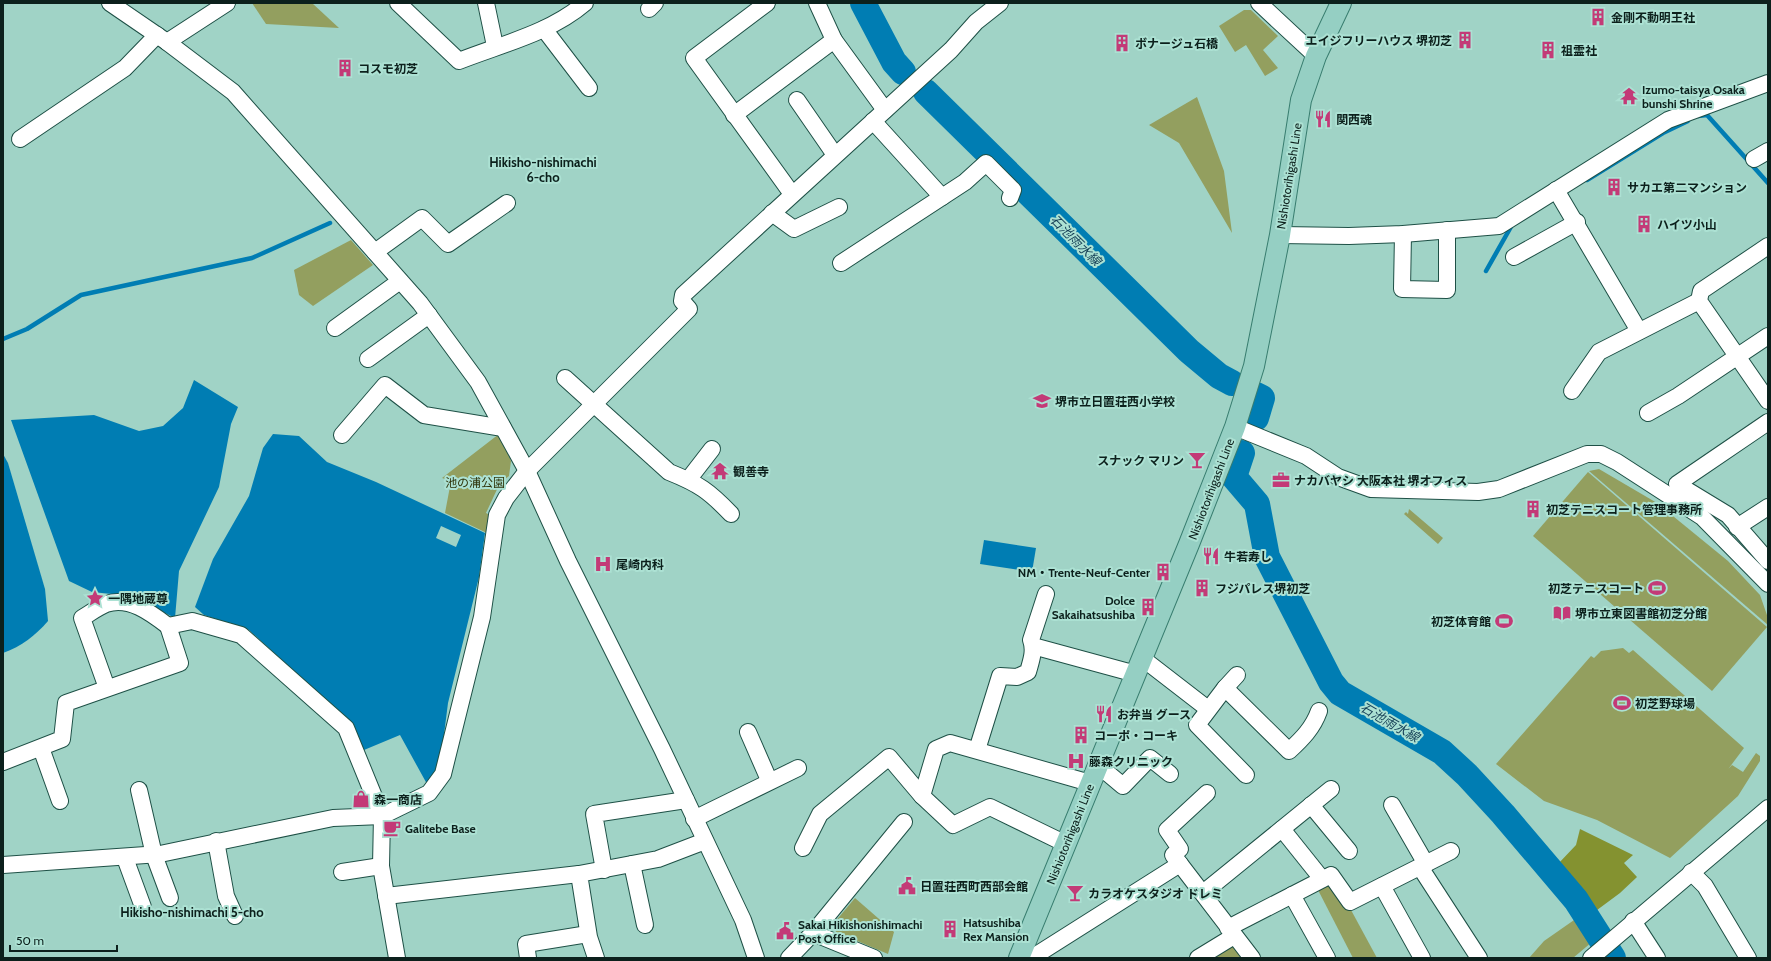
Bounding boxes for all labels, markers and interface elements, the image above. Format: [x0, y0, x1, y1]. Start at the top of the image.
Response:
building icon: 金剛不動明王社 [1588, 7, 1608, 27]
place label: 金剛不動明王社 [1611, 10, 1695, 25]
building icon: エイジフリーハウス 堺初芝 [1455, 30, 1475, 50]
building icon: ボナージュ石橋 [1112, 33, 1132, 53]
place label: エイジフリーハウス 堺初芝 [1306, 33, 1452, 48]
place label: ボナージュ石橋 [1135, 36, 1219, 51]
building icon: 祖霊社 [1538, 40, 1558, 60]
place label: 祖霊社 [1561, 43, 1597, 58]
building icon: コスモ初芝 [335, 58, 355, 78]
place label: コスモ初芝 [358, 61, 418, 76]
place label: Izumo-taisya Osaka bunshi Shrine [1642, 82, 1745, 111]
temple icon: Izumo-taisya Osaka bunshi Shrine [1619, 86, 1639, 106]
restaurant icon: 関西魂 [1313, 109, 1333, 129]
place label: 関西魂 [1336, 112, 1372, 127]
street label: Nishiotorihigashi Line [1273, 122, 1305, 230]
district label: Hikisho-nishimachi 6-cho [489, 154, 597, 185]
building icon: サカエ第二マンション [1604, 177, 1624, 197]
place label: サカエ第二マンション [1627, 180, 1747, 195]
water label: 石池雨水線 [1047, 211, 1106, 270]
building icon: ハイツ小山 [1634, 214, 1654, 234]
place label: ハイツ小山 [1657, 217, 1717, 232]
school or university icon: 堺市立日置荘西小学校 [1032, 391, 1052, 411]
place label: 堺市立日置荘西小学校 [1055, 394, 1175, 409]
street label: Nishiotorihigashi Line [1185, 436, 1237, 542]
bar icon: スナック マリン [1187, 450, 1207, 470]
place label: スナック マリン [1097, 453, 1184, 468]
temple icon: 観善寺 [710, 461, 730, 481]
place label: 観善寺 [733, 464, 769, 479]
office icon: ナカバヤシ 大阪本社 堺オフィス [1271, 470, 1291, 490]
place label: ナカバヤシ 大阪本社 堺オフィス [1294, 473, 1467, 488]
park label: 池の浦公園 [445, 475, 505, 490]
building icon: 初芝テニスコート管理事務所 [1523, 499, 1543, 519]
place label: 初芝テニスコート管理事務所 [1546, 502, 1702, 517]
restaurant icon: 牛若寿し [1201, 546, 1221, 566]
place label: 牛若寿し [1224, 549, 1272, 564]
hospital icon: 尾崎内科 [593, 554, 613, 574]
place label: 尾崎内科 [616, 557, 664, 572]
building icon: NM・Trente-Neuf-Center [1153, 562, 1173, 582]
place label: NM・Trente-Neuf-Center [1018, 565, 1150, 580]
building icon: フジパレス堺初芝 [1192, 578, 1212, 598]
sports icon: 初芝テニスコート [1647, 578, 1667, 598]
place label: フジパレス堺初芝 [1215, 581, 1310, 596]
place label: 初芝テニスコート [1548, 581, 1644, 596]
place icon: 一隅地蔵尊 [85, 588, 105, 608]
place label: 一隅地蔵尊 [108, 591, 168, 606]
place label: Dolce Sakaihatsushiba [1052, 593, 1135, 622]
building icon: Dolce Sakaihatsushiba [1138, 597, 1158, 617]
library icon: 堺市立東図書館初芝分館 [1552, 603, 1572, 623]
place label: 堺市立東図書館初芝分館 [1575, 606, 1707, 621]
sports icon: 初芝体育館 [1494, 611, 1514, 631]
place label: 初芝体育館 [1431, 614, 1491, 629]
sports icon: 初芝野球場 [1612, 693, 1632, 713]
place label: 初芝野球場 [1635, 696, 1695, 711]
water label: 石池雨水線 [1358, 699, 1424, 746]
restaurant icon: お弁当 グース [1094, 704, 1114, 724]
place label: お弁当 グース [1117, 707, 1191, 722]
building icon: コーポ・コーキ [1071, 725, 1091, 745]
place label: コーポ・コーキ [1094, 728, 1178, 743]
hospital icon: 藤森クリニック [1066, 751, 1086, 771]
place label: 藤森クリニック [1089, 754, 1173, 769]
street label: Nishiotorihigashi Line [1043, 781, 1097, 887]
shop icon: 森一商店 [351, 789, 371, 809]
place label: 森一商店 [374, 792, 422, 807]
cafe icon: Galitebe Base [382, 818, 402, 838]
place label: Galitebe Base [405, 821, 476, 836]
public building icon: 日置荘西町西部会館 [897, 876, 917, 896]
place label: 日置荘西町西部会館 [920, 879, 1028, 894]
bar icon: カラオケスタジオ ドレミ [1065, 883, 1085, 903]
place label: カラオケスタジオ ドレミ [1088, 886, 1223, 901]
district label: Hikisho-nishimachi 5-cho [120, 904, 264, 920]
place label: Hatsushiba Rex Mansion [963, 915, 1029, 944]
place label: Sakai Hikishonishimachi Post Office [798, 917, 923, 946]
building icon: Hatsushiba Rex Mansion [940, 919, 960, 939]
public building icon: Sakai Hikishonishimachi Post Office [775, 921, 795, 941]
scale bar [10, 927, 117, 953]
text: 50 m [16, 933, 44, 948]

